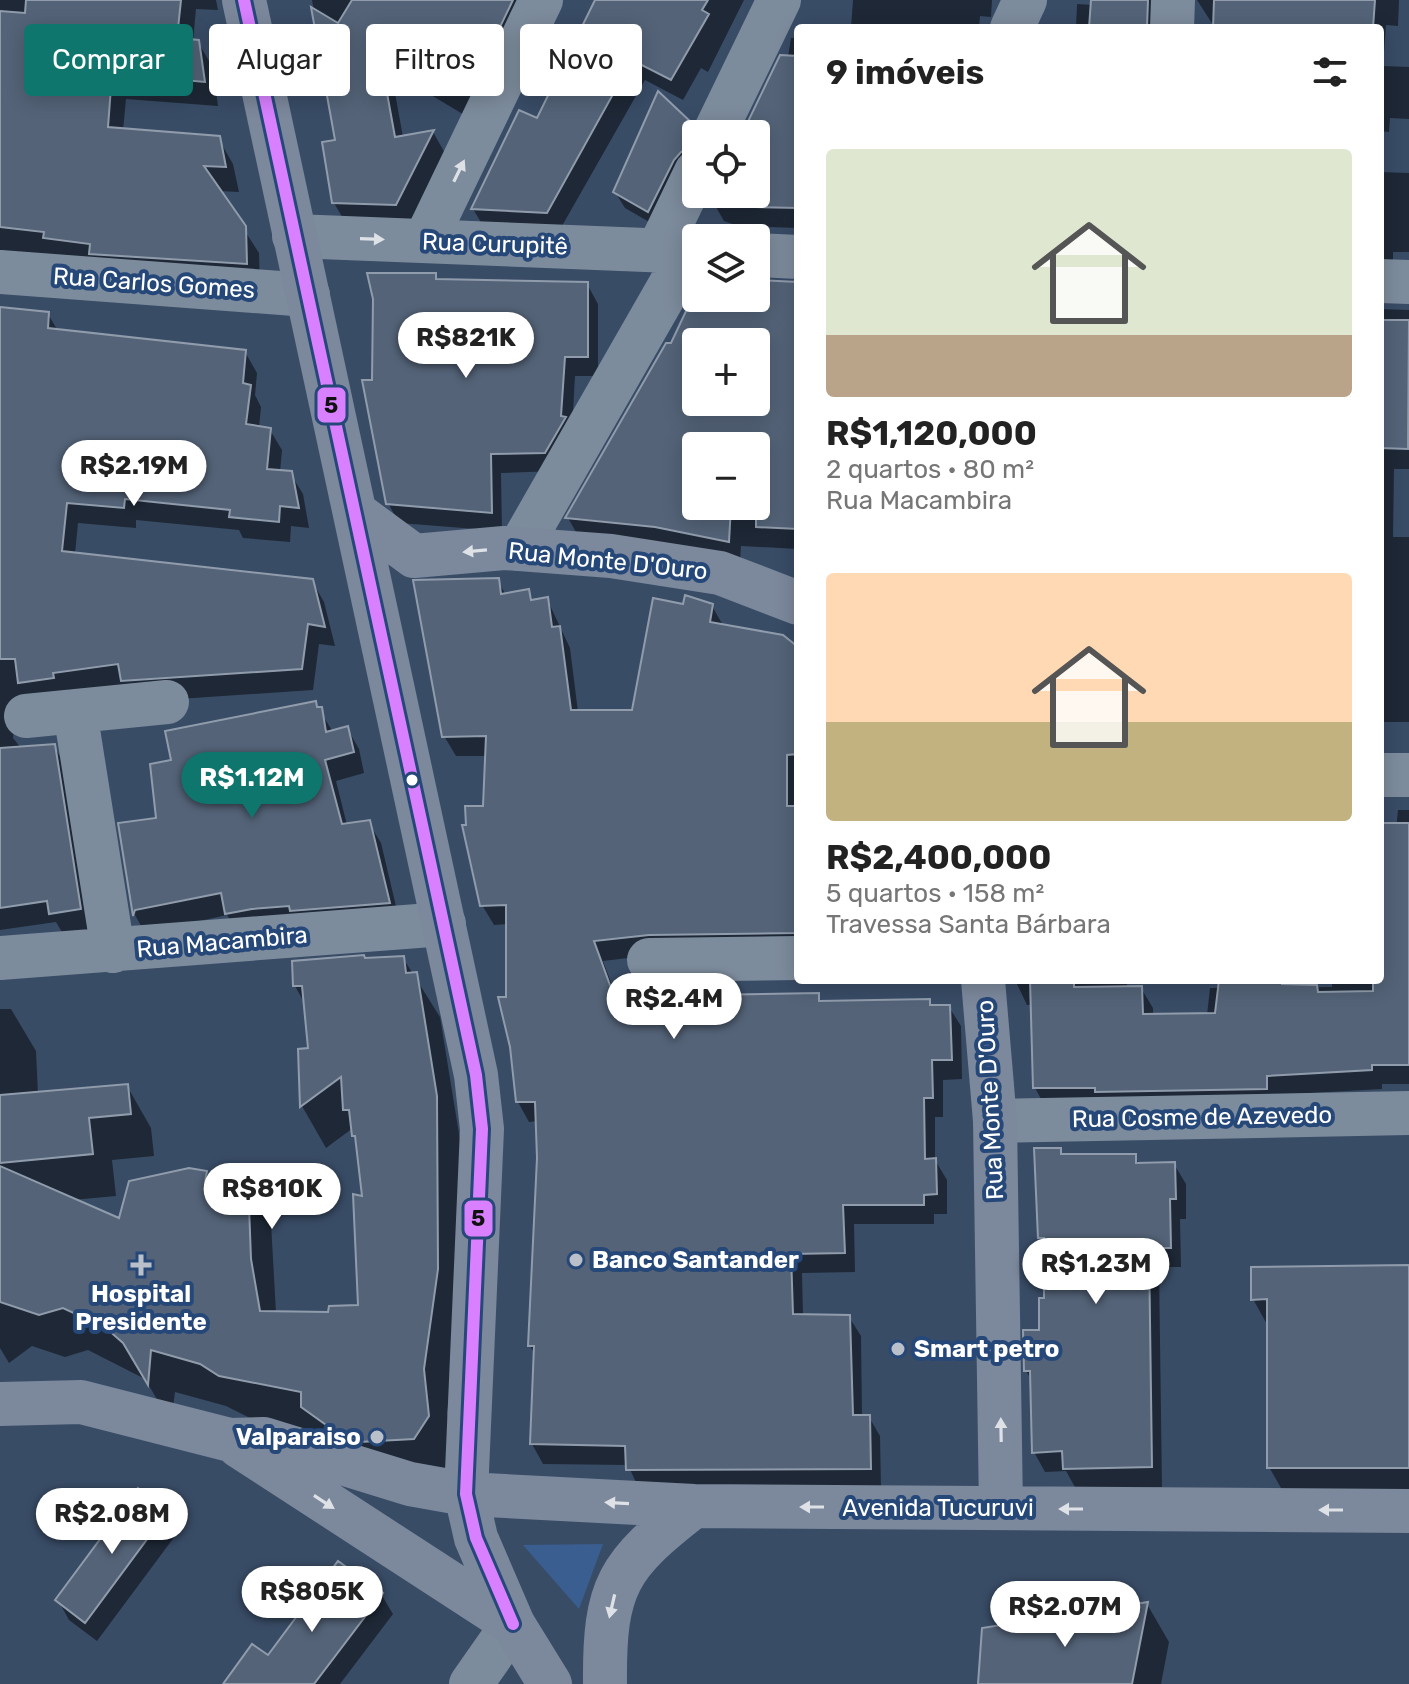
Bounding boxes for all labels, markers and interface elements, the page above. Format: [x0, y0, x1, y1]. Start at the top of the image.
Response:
chip: Comprar [24, 24, 193, 96]
chip: Alugar [209, 24, 350, 96]
chip: Filtros [366, 24, 504, 96]
chip: Novo [520, 24, 642, 96]
icon: filters [1308, 50, 1352, 94]
text: 9 imóveis [826, 52, 984, 93]
map controls [682, 120, 770, 520]
button: locate [682, 120, 770, 208]
one-way arrow [452, 159, 466, 182]
icon: home [1017, 201, 1161, 345]
button: layers [682, 224, 770, 312]
street label: Rua Curupitê [421, 227, 569, 261]
one-way arrow [360, 233, 385, 246]
street label: Rua Carlos Gomes [52, 262, 256, 304]
pin: R$821K [401, 312, 531, 380]
text: R$821K [416, 322, 516, 353]
button: + [682, 328, 770, 416]
line badge: 5 [316, 386, 347, 424]
text: 5 [324, 392, 338, 419]
text: R$1,120,000 [826, 413, 1037, 454]
button: − [682, 432, 770, 520]
pin: R$2.19M [60, 440, 208, 508]
text: R$2.19M [79, 450, 189, 481]
text: 2 quartos · 80 m² [826, 454, 1034, 485]
text: Rua Macambira [826, 485, 1012, 516]
street label: Rua Monte D'Ouro [507, 537, 709, 585]
one-way arrow [462, 544, 487, 557]
icon: home [1017, 625, 1161, 769]
pin: R$1.12M [178, 752, 326, 820]
text: R$1.12M [199, 762, 305, 793]
unlabelled marker [404, 772, 420, 788]
text: R$2,400,000 [826, 837, 1051, 878]
text: 5 quartos · 158 m² [826, 878, 1044, 909]
text: Travessa Santa Bárbara [826, 909, 1111, 940]
street label: Rua Macambira [135, 921, 309, 963]
pin: R$2.4M [609, 973, 739, 1041]
text: R$2.4M [625, 983, 723, 1014]
street label: Rua Monte D'Ouro [971, 999, 1009, 1201]
street label: Rua Cosme de Azevedo [1072, 1101, 1332, 1133]
pin: R$810K [207, 1163, 337, 1231]
text: R$810K [222, 1173, 322, 1204]
line badge: 5 [463, 1199, 494, 1238]
text: 5 [471, 1205, 485, 1232]
pin: R$1.23M [1022, 1238, 1170, 1306]
place label: Banco Santander [592, 1246, 799, 1274]
text: R$1.23M [1040, 1248, 1152, 1279]
marker: Banco Santander [567, 1251, 585, 1269]
marker: Hospital Presidente [130, 1254, 152, 1276]
place label: Hospital Presidente [75, 1280, 207, 1336]
place label: Smart petro [914, 1335, 1059, 1363]
marker: Smart petro [889, 1340, 907, 1358]
one-way arrow [995, 1417, 1008, 1442]
place label: Valparaiso [236, 1423, 361, 1451]
marker: Valparaiso [368, 1428, 386, 1446]
pin: R$2.08M [38, 1488, 186, 1556]
one-way arrow [313, 1494, 334, 1509]
street label: Avenida Tucuruvi [842, 1494, 1034, 1522]
one-way arrow [604, 1496, 629, 1509]
text: R$2.08M [54, 1498, 170, 1529]
one-way arrow [799, 1501, 824, 1513]
one-way arrow [1058, 1503, 1083, 1515]
one-way arrow [1318, 1504, 1343, 1516]
pin: R$805K [247, 1566, 377, 1634]
text: R$805K [260, 1576, 364, 1607]
pin: R$2.07M [991, 1581, 1139, 1649]
text: R$2.07M [1008, 1591, 1122, 1622]
one-way arrow [605, 1594, 618, 1619]

